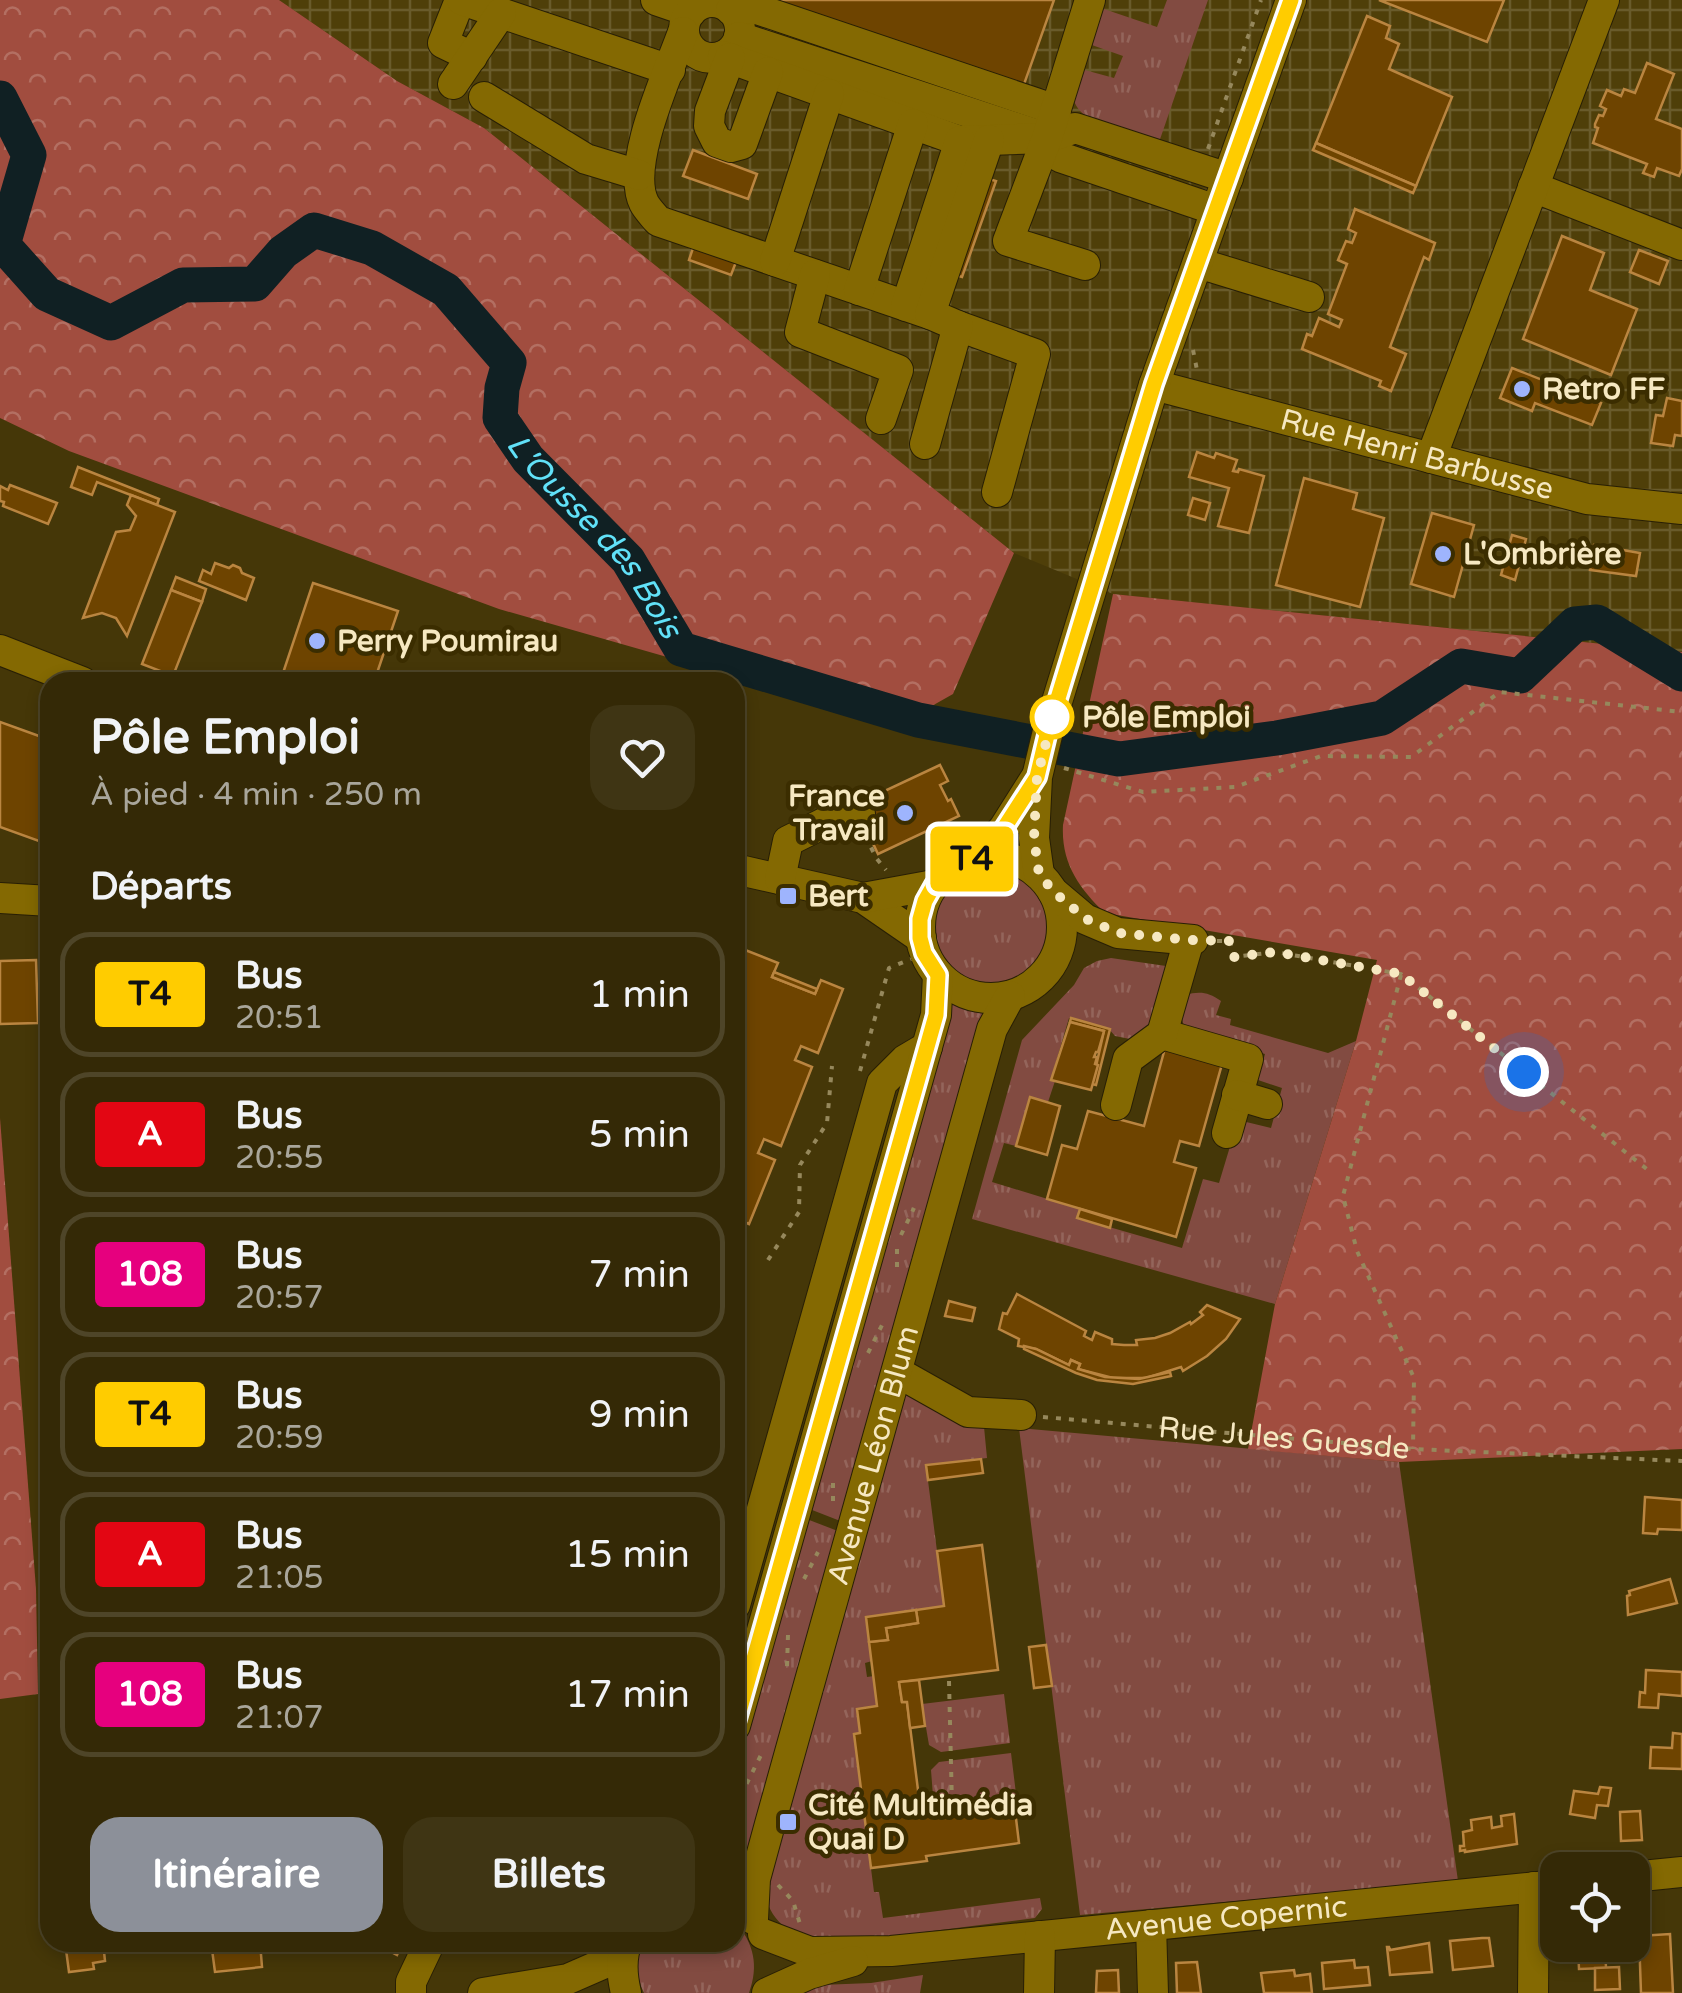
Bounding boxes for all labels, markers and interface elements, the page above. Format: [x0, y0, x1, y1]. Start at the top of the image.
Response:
place label: Retro FF [1542, 371, 1665, 408]
marker: Retro FF [1511, 378, 1533, 400]
street label: Rue Henri Barbusse [1276, 401, 1558, 508]
water label: L'Ousse des Bois [498, 428, 691, 647]
place label: L'Ombrière [1463, 536, 1621, 573]
marker: L'Ombrière [1432, 543, 1454, 565]
place label: Perry Poumirau [337, 623, 558, 660]
marker: Perry Poumirau [306, 630, 328, 652]
marker: Pôle Emploi [1031, 696, 1073, 738]
place label: Pôle Emploi [1082, 699, 1251, 736]
button: heart [590, 705, 695, 810]
text: Pôle Emploi [90, 709, 360, 767]
text: À pied · 4 min · 250 m [90, 776, 422, 814]
place label: France Travail [788, 778, 885, 849]
marker: France Travail [894, 802, 916, 824]
line badge: T4 [927, 826, 1017, 892]
text: T4 [950, 838, 994, 880]
text: Départs [90, 864, 232, 910]
place label: Bert [808, 878, 869, 915]
marker: Bert [777, 885, 799, 907]
text: Bus [235, 953, 302, 999]
text: 1 min [589, 972, 690, 1018]
text: T4 [128, 973, 172, 1015]
text: 20:51 [235, 999, 324, 1037]
your location [1499, 1047, 1549, 1097]
text: Bus [235, 1093, 302, 1139]
text: 5 min [589, 1112, 690, 1158]
text: A [137, 1113, 163, 1155]
text: 20:55 [235, 1139, 324, 1177]
text: Bus [235, 1233, 302, 1279]
text: 7 min [589, 1252, 690, 1298]
text: 108 [117, 1253, 183, 1295]
text: 20:57 [235, 1279, 324, 1317]
street label: Avenue Léon Blum [819, 1321, 927, 1589]
text: Bus [235, 1373, 302, 1419]
text: 9 min [589, 1392, 690, 1438]
text: T4 [128, 1393, 172, 1435]
street label: Rue Jules Guesde [1157, 1409, 1411, 1467]
text: 20:59 [235, 1419, 324, 1457]
text: Bus [235, 1513, 302, 1559]
text: 15 min [565, 1532, 690, 1578]
text: A [137, 1533, 163, 1575]
text: 21:05 [235, 1559, 324, 1597]
text: Bus [235, 1653, 302, 1699]
text: 17 min [565, 1672, 690, 1718]
text: 108 [117, 1673, 183, 1715]
text: 21:07 [235, 1699, 324, 1737]
place label: Cité Multimédia Quai D [808, 1787, 1033, 1858]
marker: Cité Multimédia Quai D [777, 1811, 799, 1833]
button: Itinéraire [90, 1817, 383, 1932]
button: Billets [403, 1817, 695, 1932]
map controls [1540, 1852, 1650, 1962]
button: locate [1540, 1852, 1650, 1962]
street label: Avenue Copernic [1103, 1887, 1349, 1948]

